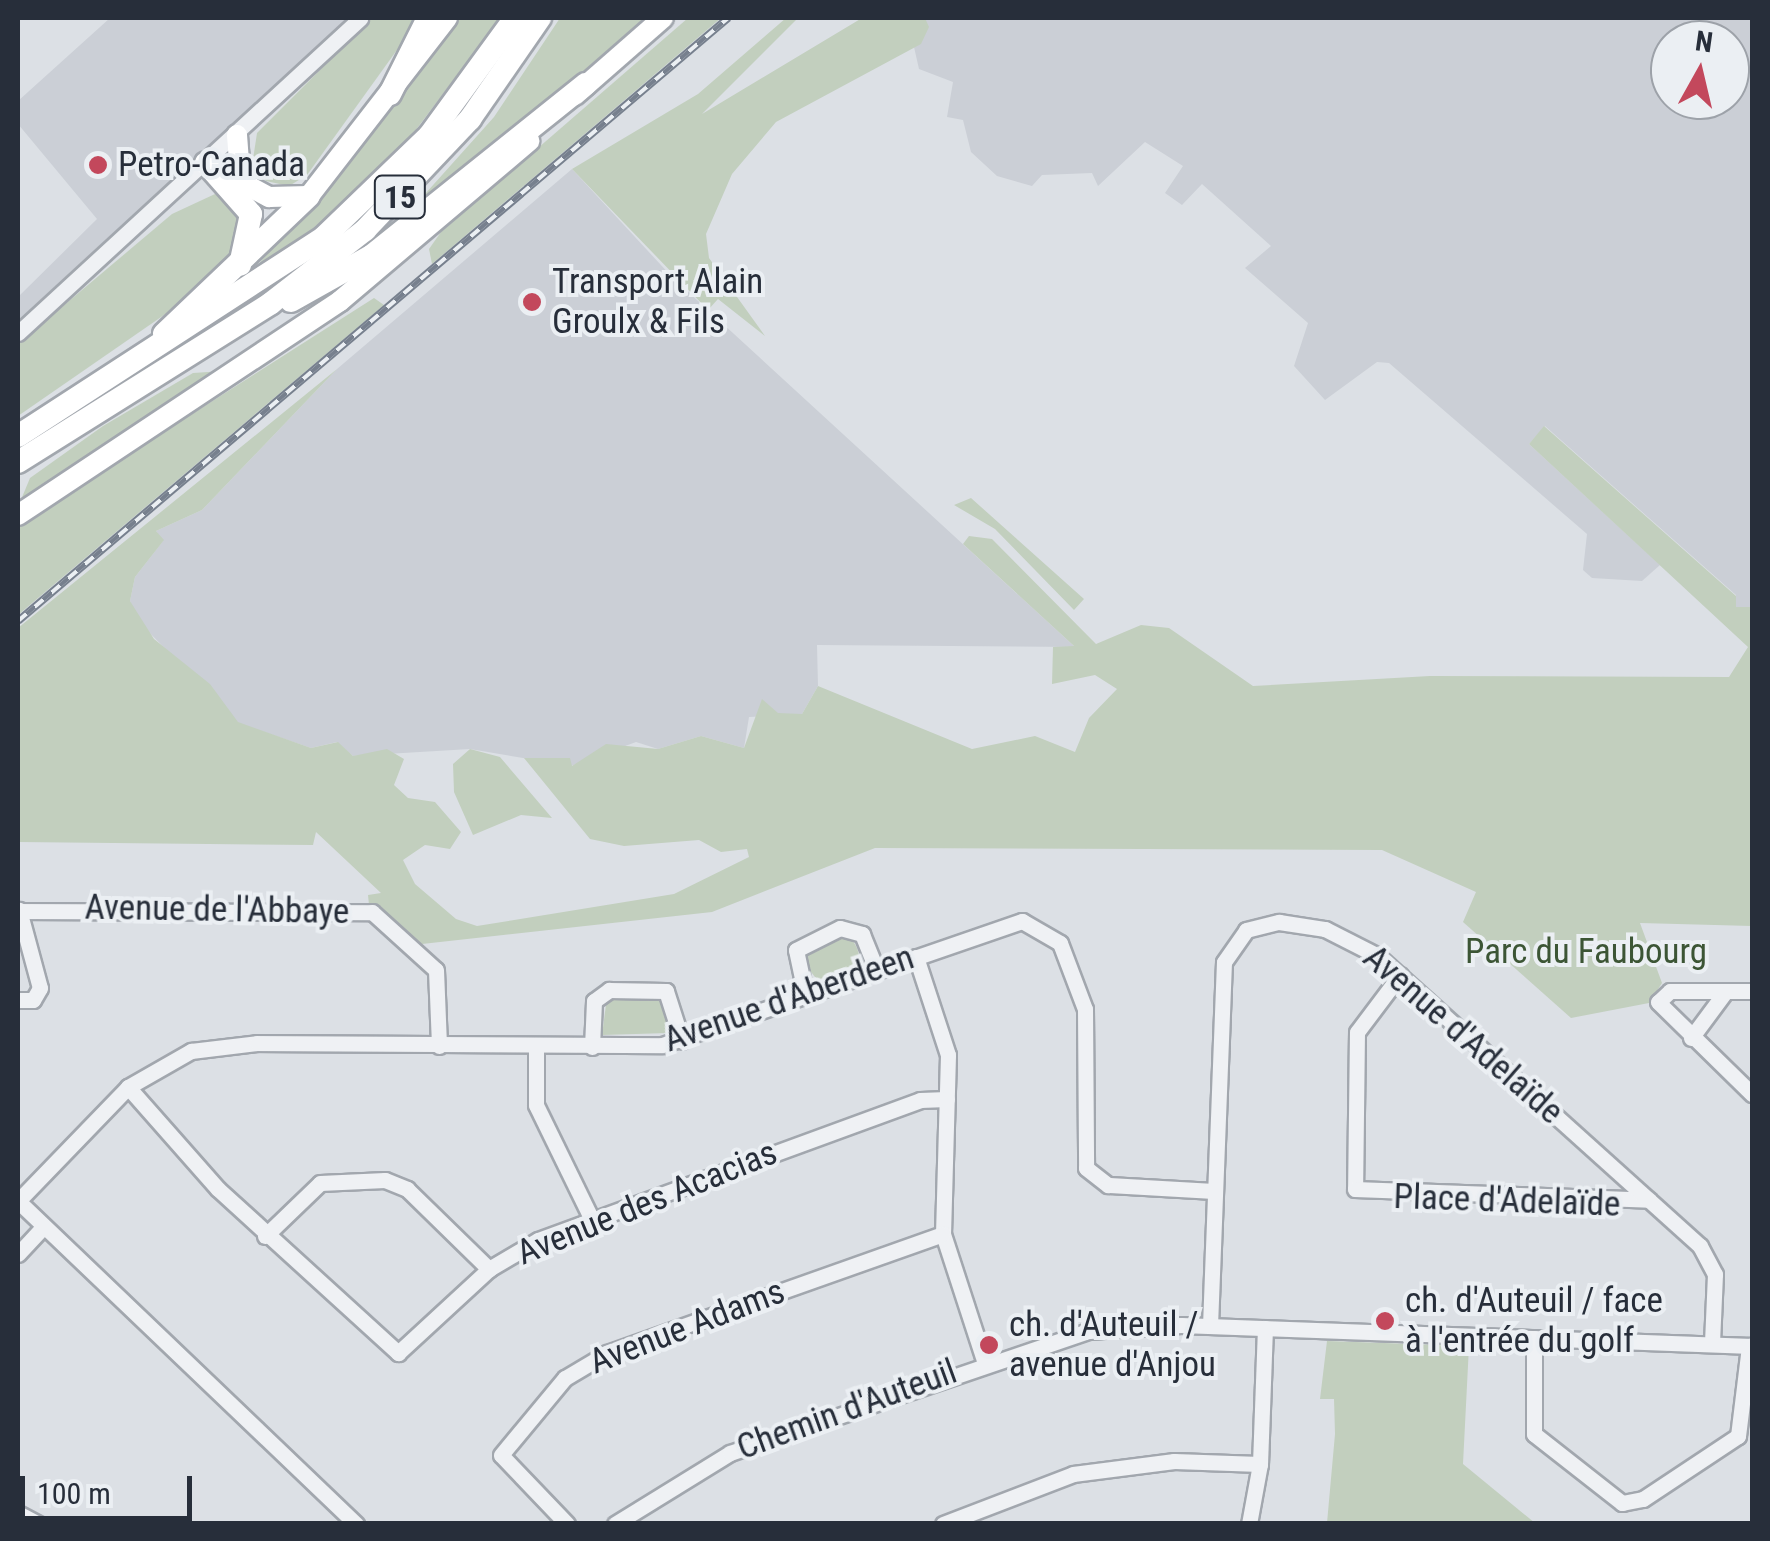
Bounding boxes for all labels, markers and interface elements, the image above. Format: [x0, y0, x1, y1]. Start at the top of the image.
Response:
north arrow [1650, 20, 1750, 120]
text: N [1693, 24, 1715, 59]
place label: Petro-Canada [118, 144, 305, 186]
marker: Petro-Canada [87, 154, 109, 176]
road number: 15 [372, 170, 428, 224]
place label: Transport Alain Groulx & Fils [552, 261, 763, 343]
marker: Transport Alain Groulx & Fils [521, 291, 543, 313]
street label: Avenue de l'Abbaye [84, 887, 350, 933]
park label: Parc du Faubourg [1465, 931, 1707, 973]
street label: Avenue d'Aberdeen [659, 937, 919, 1061]
street label: Avenue d'Adelaïde [1355, 937, 1571, 1133]
street label: Avenue des Acacias [511, 1132, 783, 1274]
street label: Place d'Adelaïde [1393, 1176, 1621, 1226]
street label: Avenue Adams [584, 1271, 790, 1383]
place label: ch. d'Auteuil / face à l'entrée du golf [1405, 1280, 1663, 1362]
place label: ch. d'Auteuil / avenue d'Anjou [1009, 1304, 1216, 1386]
marker: ch. d'Auteuil / face à l'entrée du golf [1374, 1310, 1396, 1332]
marker: ch. d'Auteuil / avenue d'Anjou [978, 1334, 1000, 1356]
street label: Chemin d'Auteuil [731, 1351, 963, 1469]
scale bar [25, 1456, 198, 1518]
text: 100 m [37, 1476, 111, 1511]

